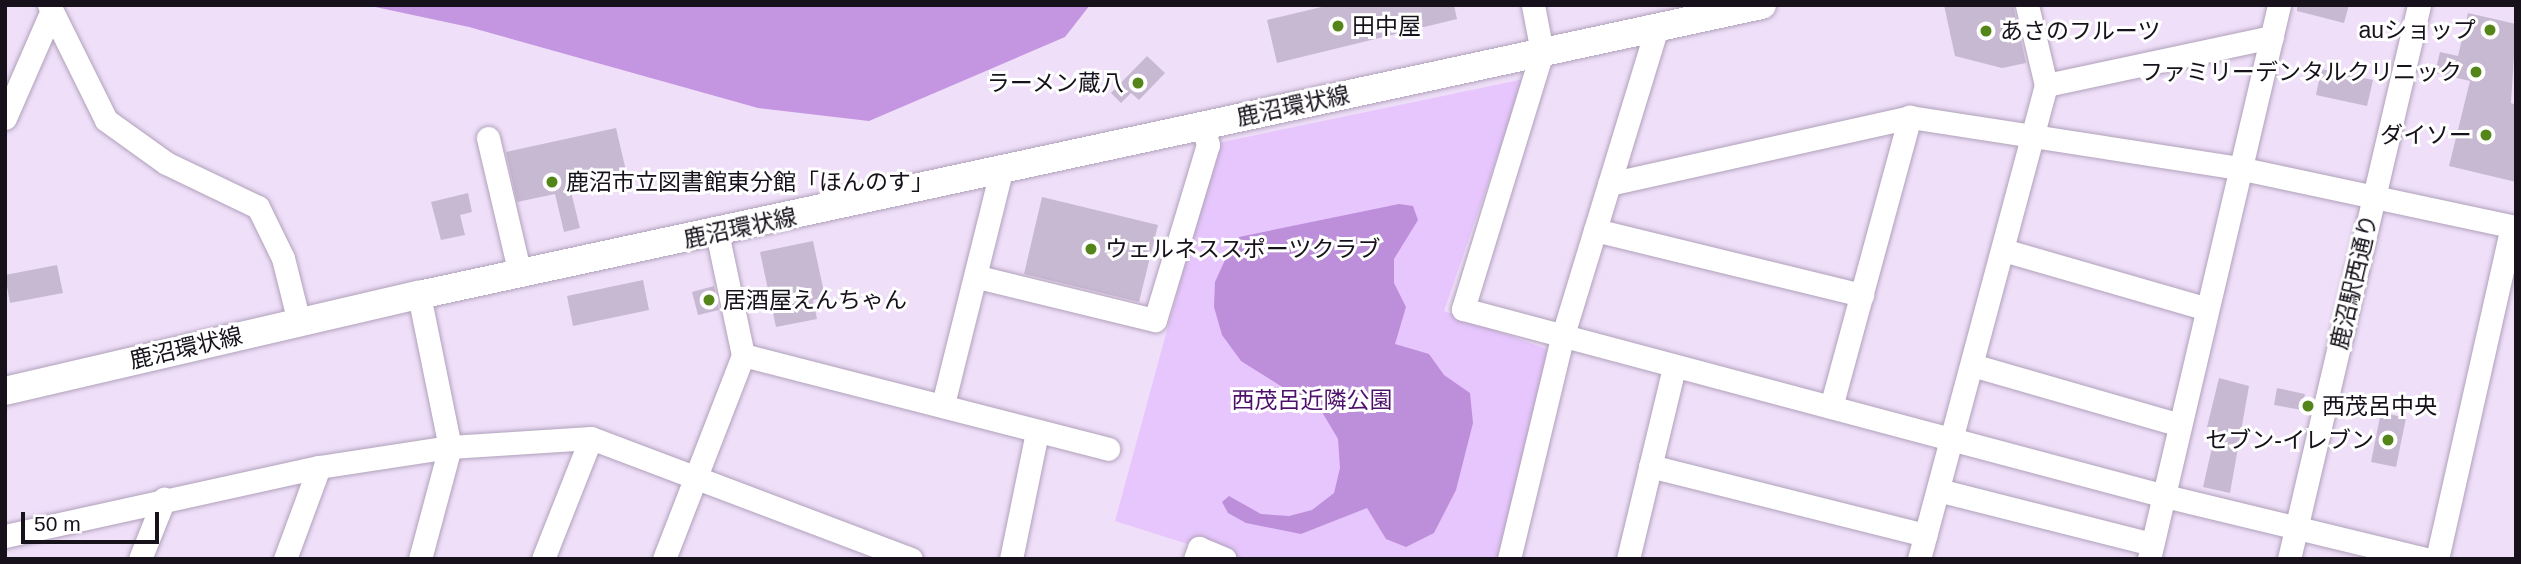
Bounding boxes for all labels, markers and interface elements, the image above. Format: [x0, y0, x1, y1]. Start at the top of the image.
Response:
place label: 田中屋 [1352, 12, 1421, 40]
place label: auショップ [2358, 16, 2476, 44]
place label: あさのフルーツ [2000, 17, 2161, 45]
marker: 田中屋 [1330, 18, 1346, 34]
marker: auショップ [2482, 22, 2498, 38]
marker: あさのフルーツ [1978, 23, 1994, 39]
place label: ファミリーデンタルクリニック [2140, 58, 2462, 86]
marker: ファミリーデンタルクリニック [2468, 64, 2484, 80]
place label: ラーメン蔵八 [986, 69, 1124, 97]
marker: ラーメン蔵八 [1130, 75, 1146, 91]
street label: 鹿沼環状線 [1234, 81, 1352, 131]
place label: ダイソー [2380, 121, 2472, 149]
marker: ダイソー [2478, 127, 2494, 143]
place label: 鹿沼市立図書館東分館「ほんのす」 [566, 168, 934, 196]
marker: 鹿沼市立図書館東分館「ほんのす」 [544, 174, 560, 190]
street label: 鹿沼環状線 [681, 203, 799, 253]
street label: 鹿沼駅西通り [2325, 212, 2383, 352]
place label: ウェルネススポーツクラブ [1105, 235, 1381, 263]
marker: ウェルネススポーツクラブ [1083, 241, 1099, 257]
place label: 居酒屋えんちゃん [723, 286, 907, 314]
marker: 居酒屋えんちゃん [701, 292, 717, 308]
street label: 鹿沼環状線 [127, 322, 245, 374]
park label: 西茂呂近隣公園 [1232, 386, 1392, 414]
place label: 西茂呂中央 [2322, 392, 2437, 420]
marker: 西茂呂中央 [2300, 398, 2316, 414]
place label: セブン-イレブン [2205, 426, 2374, 454]
marker: セブン-イレブン [2380, 432, 2396, 448]
scale bar [24, 498, 163, 542]
text: 50 m [34, 512, 81, 535]

